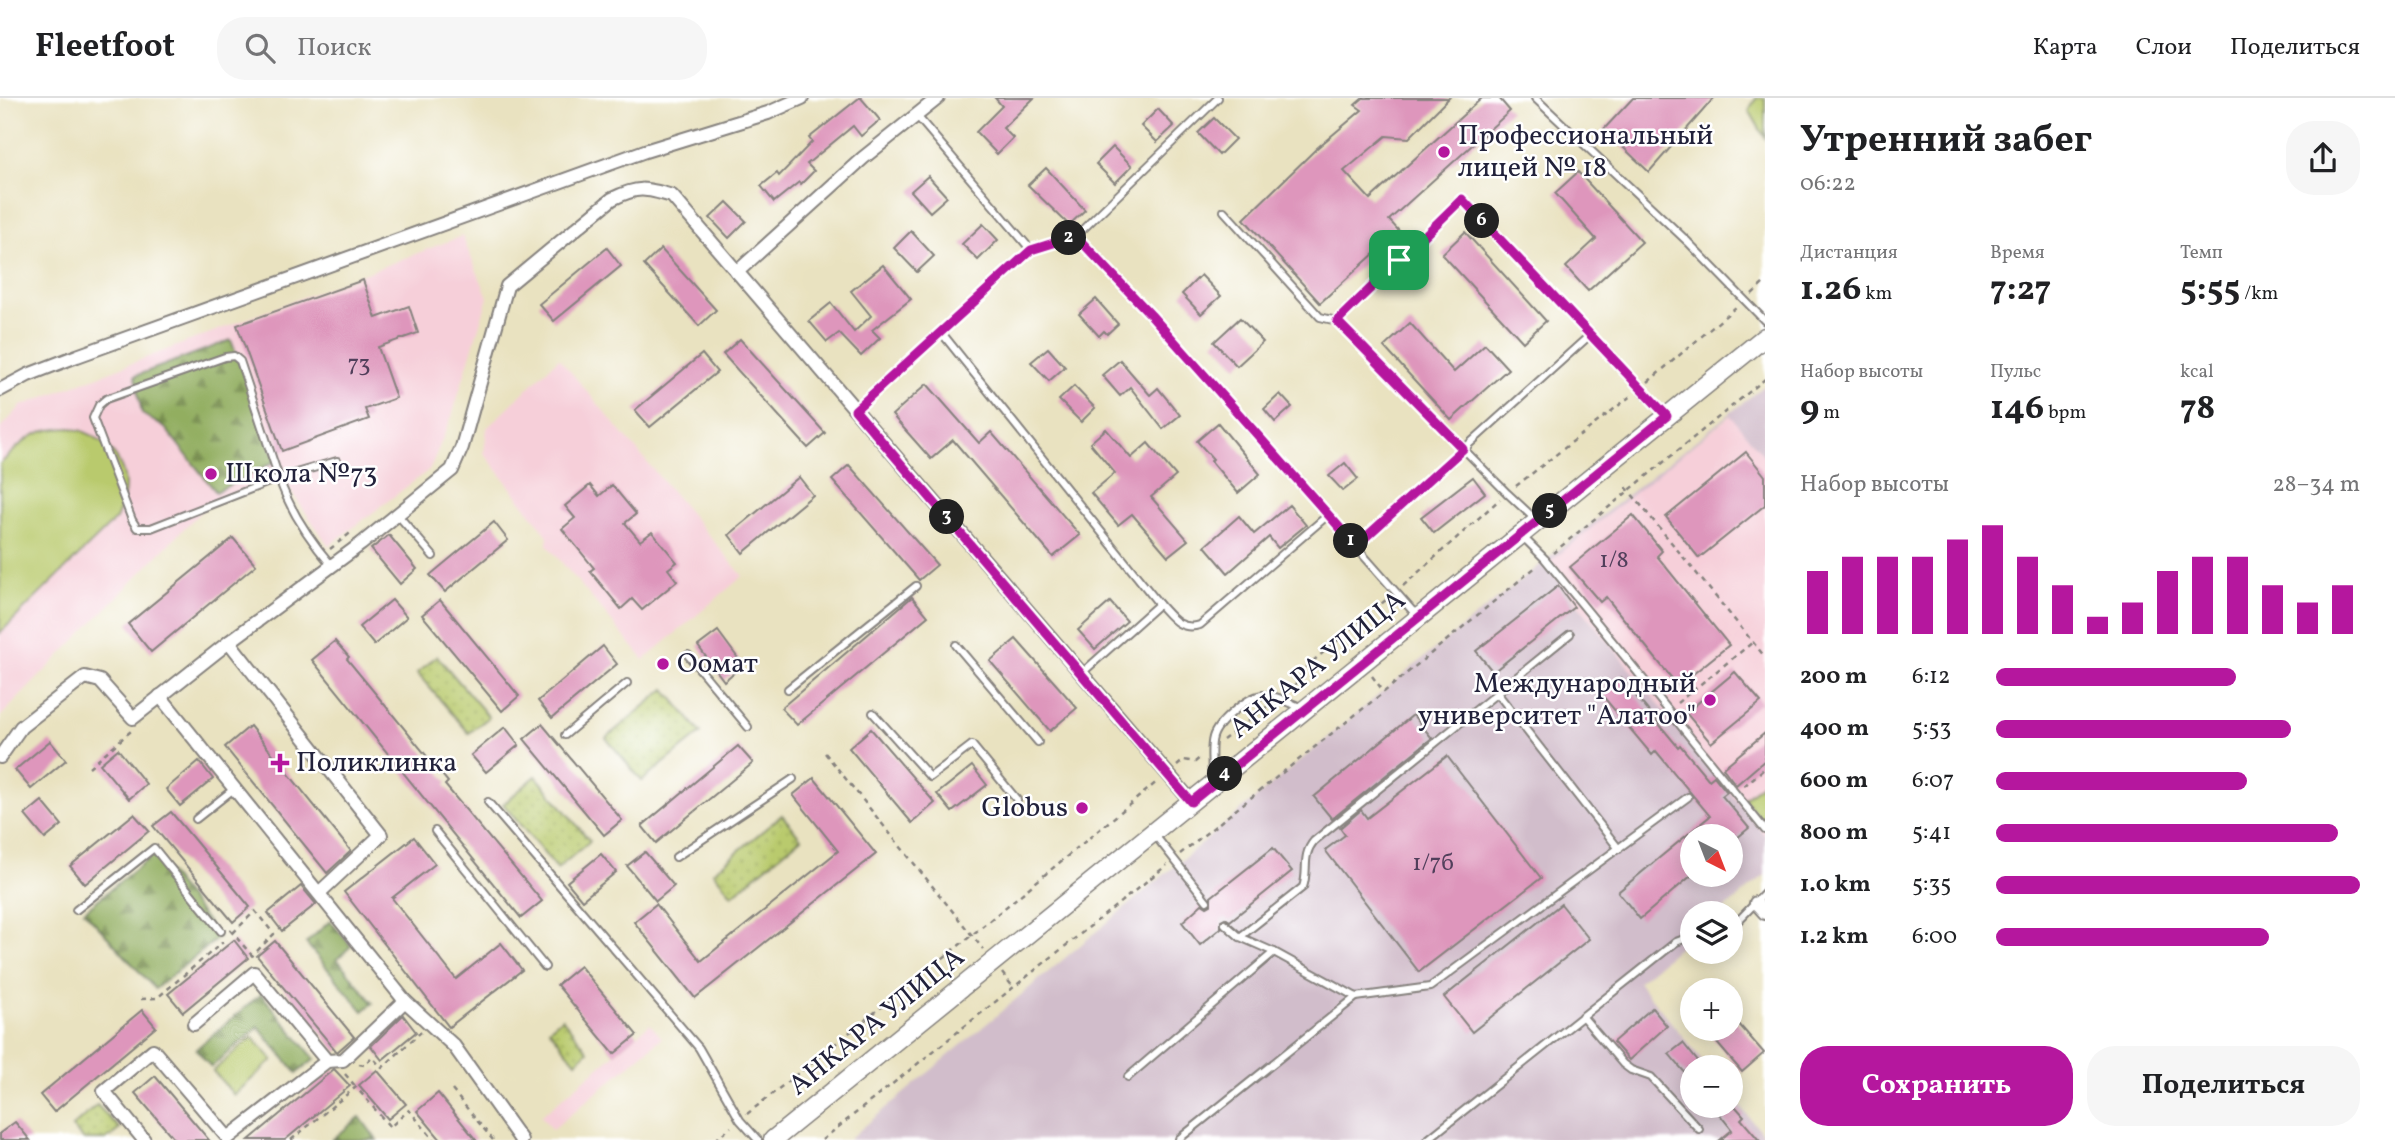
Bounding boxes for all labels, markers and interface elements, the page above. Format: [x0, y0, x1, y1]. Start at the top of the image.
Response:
search box [217, 17, 707, 80]
text: Fleetfoot [35, 25, 175, 71]
icon: search [241, 29, 279, 67]
text: Поиск [297, 30, 371, 66]
text: Карта [2033, 31, 2098, 65]
text: Слои [2136, 31, 2192, 65]
text: Поделиться [2230, 31, 2360, 65]
text: Утренний забег [1800, 115, 2092, 168]
place label: Профессиональный лицей № 18 [1458, 117, 1713, 188]
button: share [2286, 121, 2360, 195]
marker: Профессиональный лицей № 18 [1436, 144, 1452, 160]
text: 06:22 [1800, 168, 1856, 200]
pin: 6 [1464, 204, 1500, 238]
text: 6 [1476, 207, 1487, 233]
pin: 2 [1052, 220, 1086, 256]
text: 2 [1064, 224, 1073, 250]
pin [1369, 230, 1429, 290]
text: Дистанция [1800, 240, 1898, 266]
text: Время [1990, 240, 2045, 266]
text: Темп [2180, 240, 2223, 266]
icon: arrive [1380, 241, 1418, 279]
text: 1.26 [1800, 266, 1861, 314]
text: 7:27 [1990, 266, 2051, 314]
text: 5:55 [2180, 266, 2240, 314]
text: km [1861, 281, 1892, 307]
text: /km [2240, 281, 2278, 307]
house number: 73 [347, 348, 371, 382]
text: Набор высоты [1800, 359, 1923, 385]
text: Пульс [1990, 359, 2041, 385]
text: kcal [2180, 359, 2214, 385]
text: 9 [1800, 385, 1819, 433]
text: 146 [1990, 385, 2044, 433]
text: 78 [2180, 385, 2215, 433]
text: m [1819, 400, 1840, 426]
text: bpm [2044, 400, 2086, 426]
place label: Школа №73 [225, 455, 377, 494]
marker: Школа №73 [203, 466, 219, 482]
text: Набор высоты [1800, 469, 1949, 501]
text: 28–34 m [2272, 469, 2360, 501]
pin: 5 [1532, 494, 1568, 528]
text: 5 [1545, 497, 1554, 523]
pin: 3 [930, 500, 964, 534]
text: 3 [942, 503, 951, 529]
pin: 1 [1334, 524, 1368, 558]
text: 1 [1347, 527, 1354, 553]
house number: 1/8 [1599, 544, 1629, 578]
street label: АНКАРА УЛИЦА [1222, 582, 1415, 748]
place label: Оомат [677, 645, 758, 684]
marker: Оомат [655, 656, 671, 672]
text: 200 m [1800, 661, 1867, 693]
text: 6:12 [1912, 661, 1950, 693]
place label: Международный университет "Алатоо" [1418, 665, 1696, 736]
marker: Международный университет "Алатоо" [1702, 692, 1718, 708]
text: 400 m [1800, 713, 1869, 745]
text: 5:53 [1912, 713, 1951, 745]
place label: Поликлинка [296, 744, 457, 783]
marker: Поликлинка [270, 753, 290, 773]
pin: 4 [1208, 756, 1242, 792]
text: 4 [1219, 760, 1230, 786]
text: 600 m [1800, 765, 1868, 797]
text: 6:07 [1912, 765, 1954, 797]
place label: Globus [981, 789, 1068, 828]
marker: Globus [1074, 800, 1090, 816]
text: 800 m [1800, 817, 1868, 849]
text: 5:41 [1912, 817, 1951, 849]
north arrow [1680, 824, 1743, 887]
map controls [1680, 824, 1743, 1118]
house number: 1/7б [1412, 847, 1454, 881]
text: 1.0 km [1800, 869, 1871, 901]
text: 5:35 [1912, 869, 1951, 901]
button: layers [1680, 901, 1743, 964]
text: 1.2 km [1800, 921, 1869, 953]
text: 6:00 [1912, 921, 1957, 953]
street label: АНКАРА УЛИЦА [781, 939, 974, 1105]
button: + [1680, 978, 1743, 1041]
button: Сохранить [1800, 1046, 2073, 1126]
button: Поделиться [2087, 1046, 2360, 1126]
button: − [1680, 1055, 1743, 1118]

